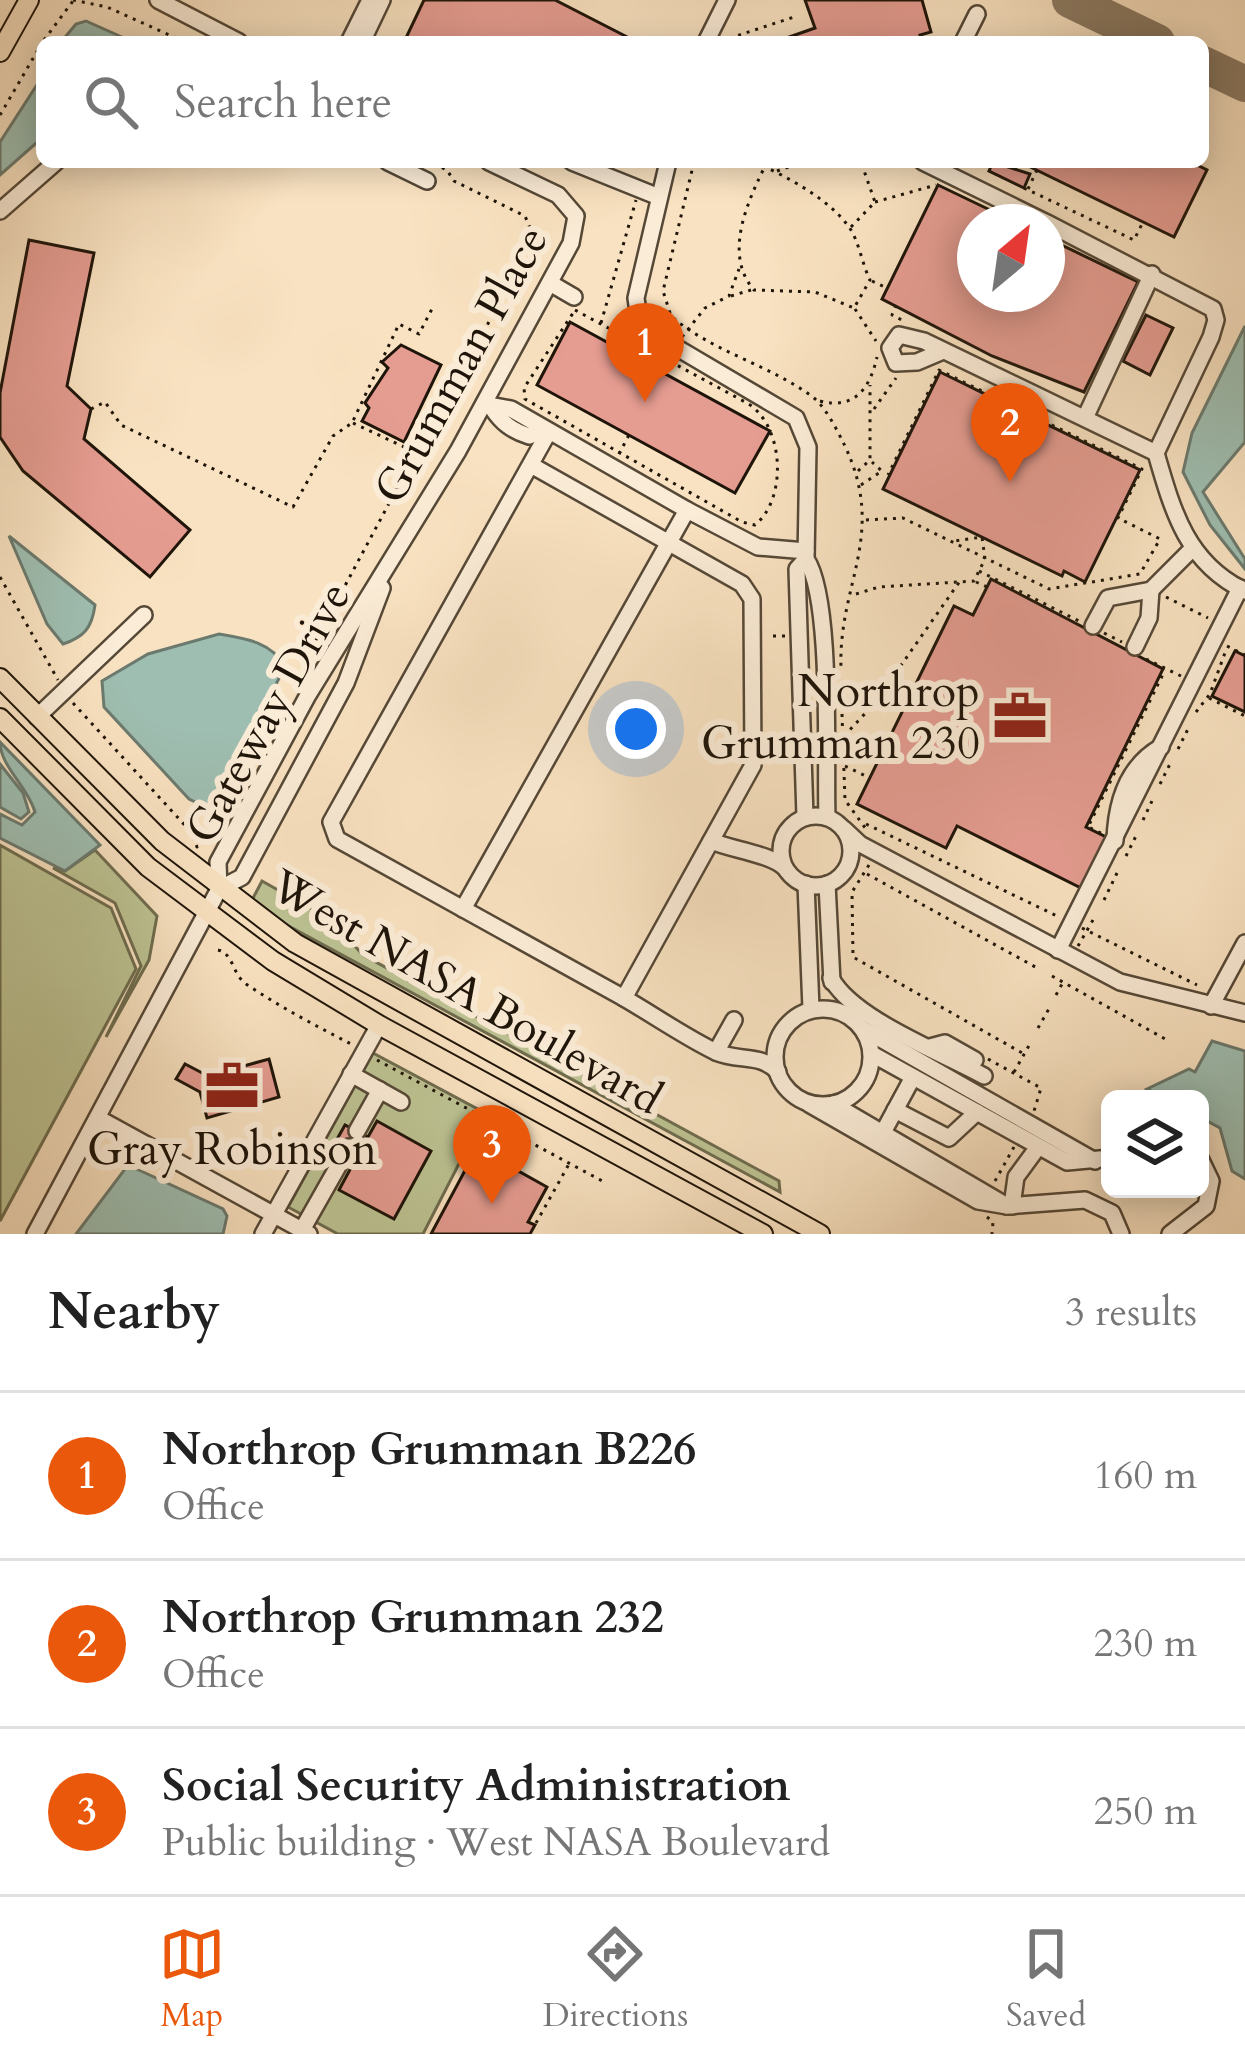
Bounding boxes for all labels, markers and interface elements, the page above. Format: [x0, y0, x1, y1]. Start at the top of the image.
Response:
search box [36, 36, 1209, 168]
icon: search [78, 69, 144, 135]
text: Search here [174, 72, 392, 133]
north arrow [957, 204, 1065, 312]
street label: Grumman Place [360, 215, 563, 514]
pin: 1 [606, 303, 684, 402]
pin: 2 [971, 383, 1049, 482]
street label: Gateway Drive [171, 571, 365, 854]
place label: Northrop Grumman 230 [701, 661, 980, 774]
office icon: Northrop Grumman 230 [991, 687, 1049, 745]
your location [606, 699, 666, 759]
street label: West NASA Boulevard [258, 855, 673, 1129]
office icon: Gray Robinson [203, 1057, 261, 1115]
map controls [1101, 1090, 1209, 1198]
button: layers [1101, 1090, 1209, 1198]
pin: 3 [453, 1105, 531, 1204]
place label: Gray Robinson [87, 1119, 378, 1180]
text: Nearby [48, 1277, 220, 1347]
text: 3 results [1065, 1286, 1197, 1339]
text: Northrop Grumman B226 [162, 1419, 696, 1480]
text: 1 [77, 1449, 97, 1502]
text: 160 m [1094, 1449, 1197, 1502]
text: Office [162, 1480, 265, 1533]
text: Northrop Grumman 232 [162, 1587, 664, 1648]
text: 2 [77, 1617, 97, 1670]
text: 230 m [1094, 1617, 1197, 1670]
text: Office [162, 1648, 265, 1701]
text: Social Security Administration [162, 1755, 790, 1816]
text: 3 [77, 1785, 97, 1838]
text: 250 m [1094, 1785, 1197, 1838]
text: Public building · West NASA Boulevard [162, 1816, 830, 1869]
tab: Map [159, 1921, 225, 2038]
tab: Directions [543, 1921, 688, 2038]
tab: Saved [1006, 1921, 1086, 2038]

